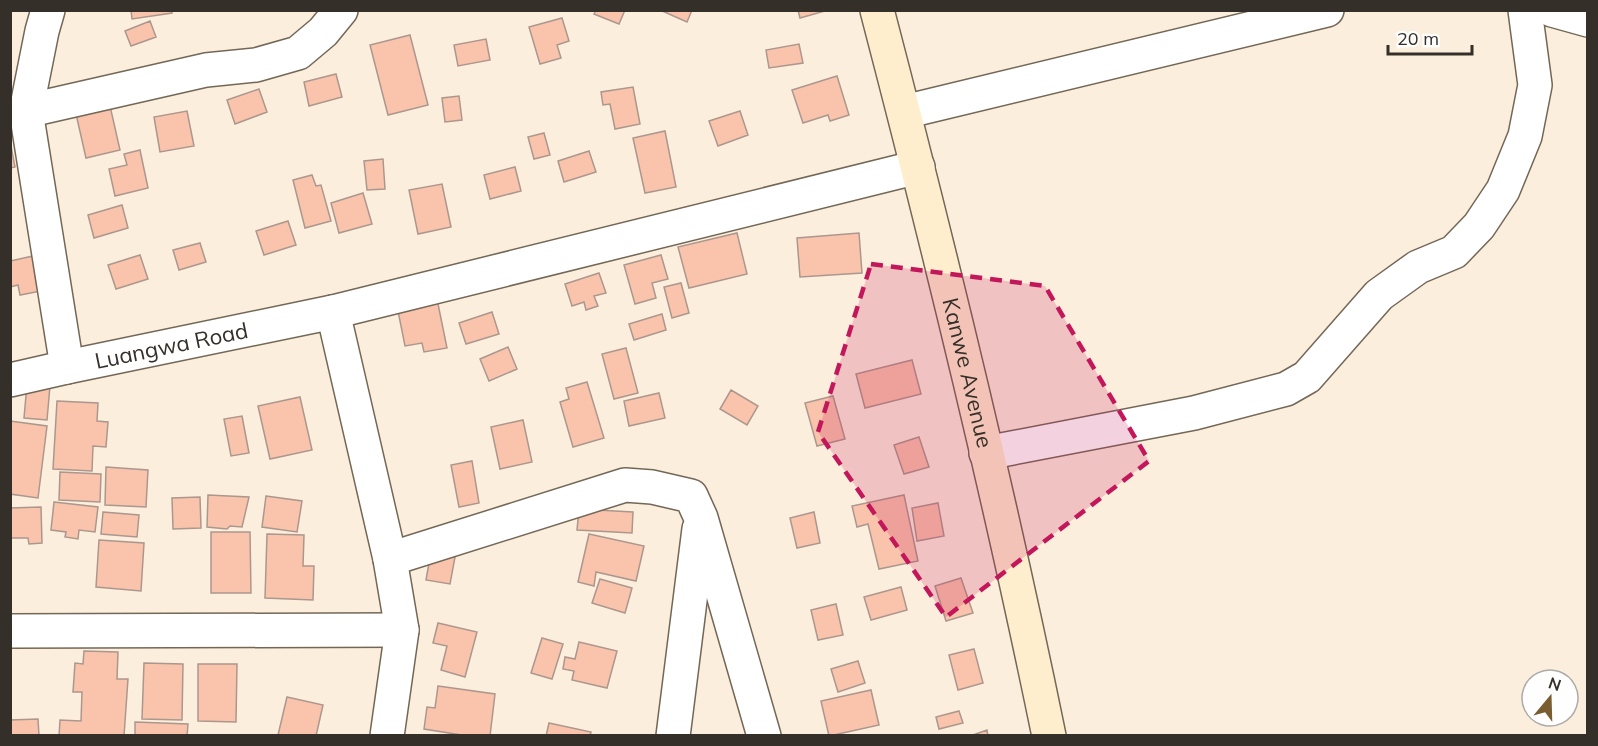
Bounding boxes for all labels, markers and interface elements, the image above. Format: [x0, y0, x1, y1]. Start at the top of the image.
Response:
scale bar [1388, 18, 1472, 56]
text: 20 m [1397, 27, 1439, 50]
street label: Kanwe Avenue [936, 295, 999, 451]
street label: Luangwa Road [92, 316, 250, 375]
north arrow [1520, 668, 1580, 728]
text: N [1546, 672, 1564, 695]

